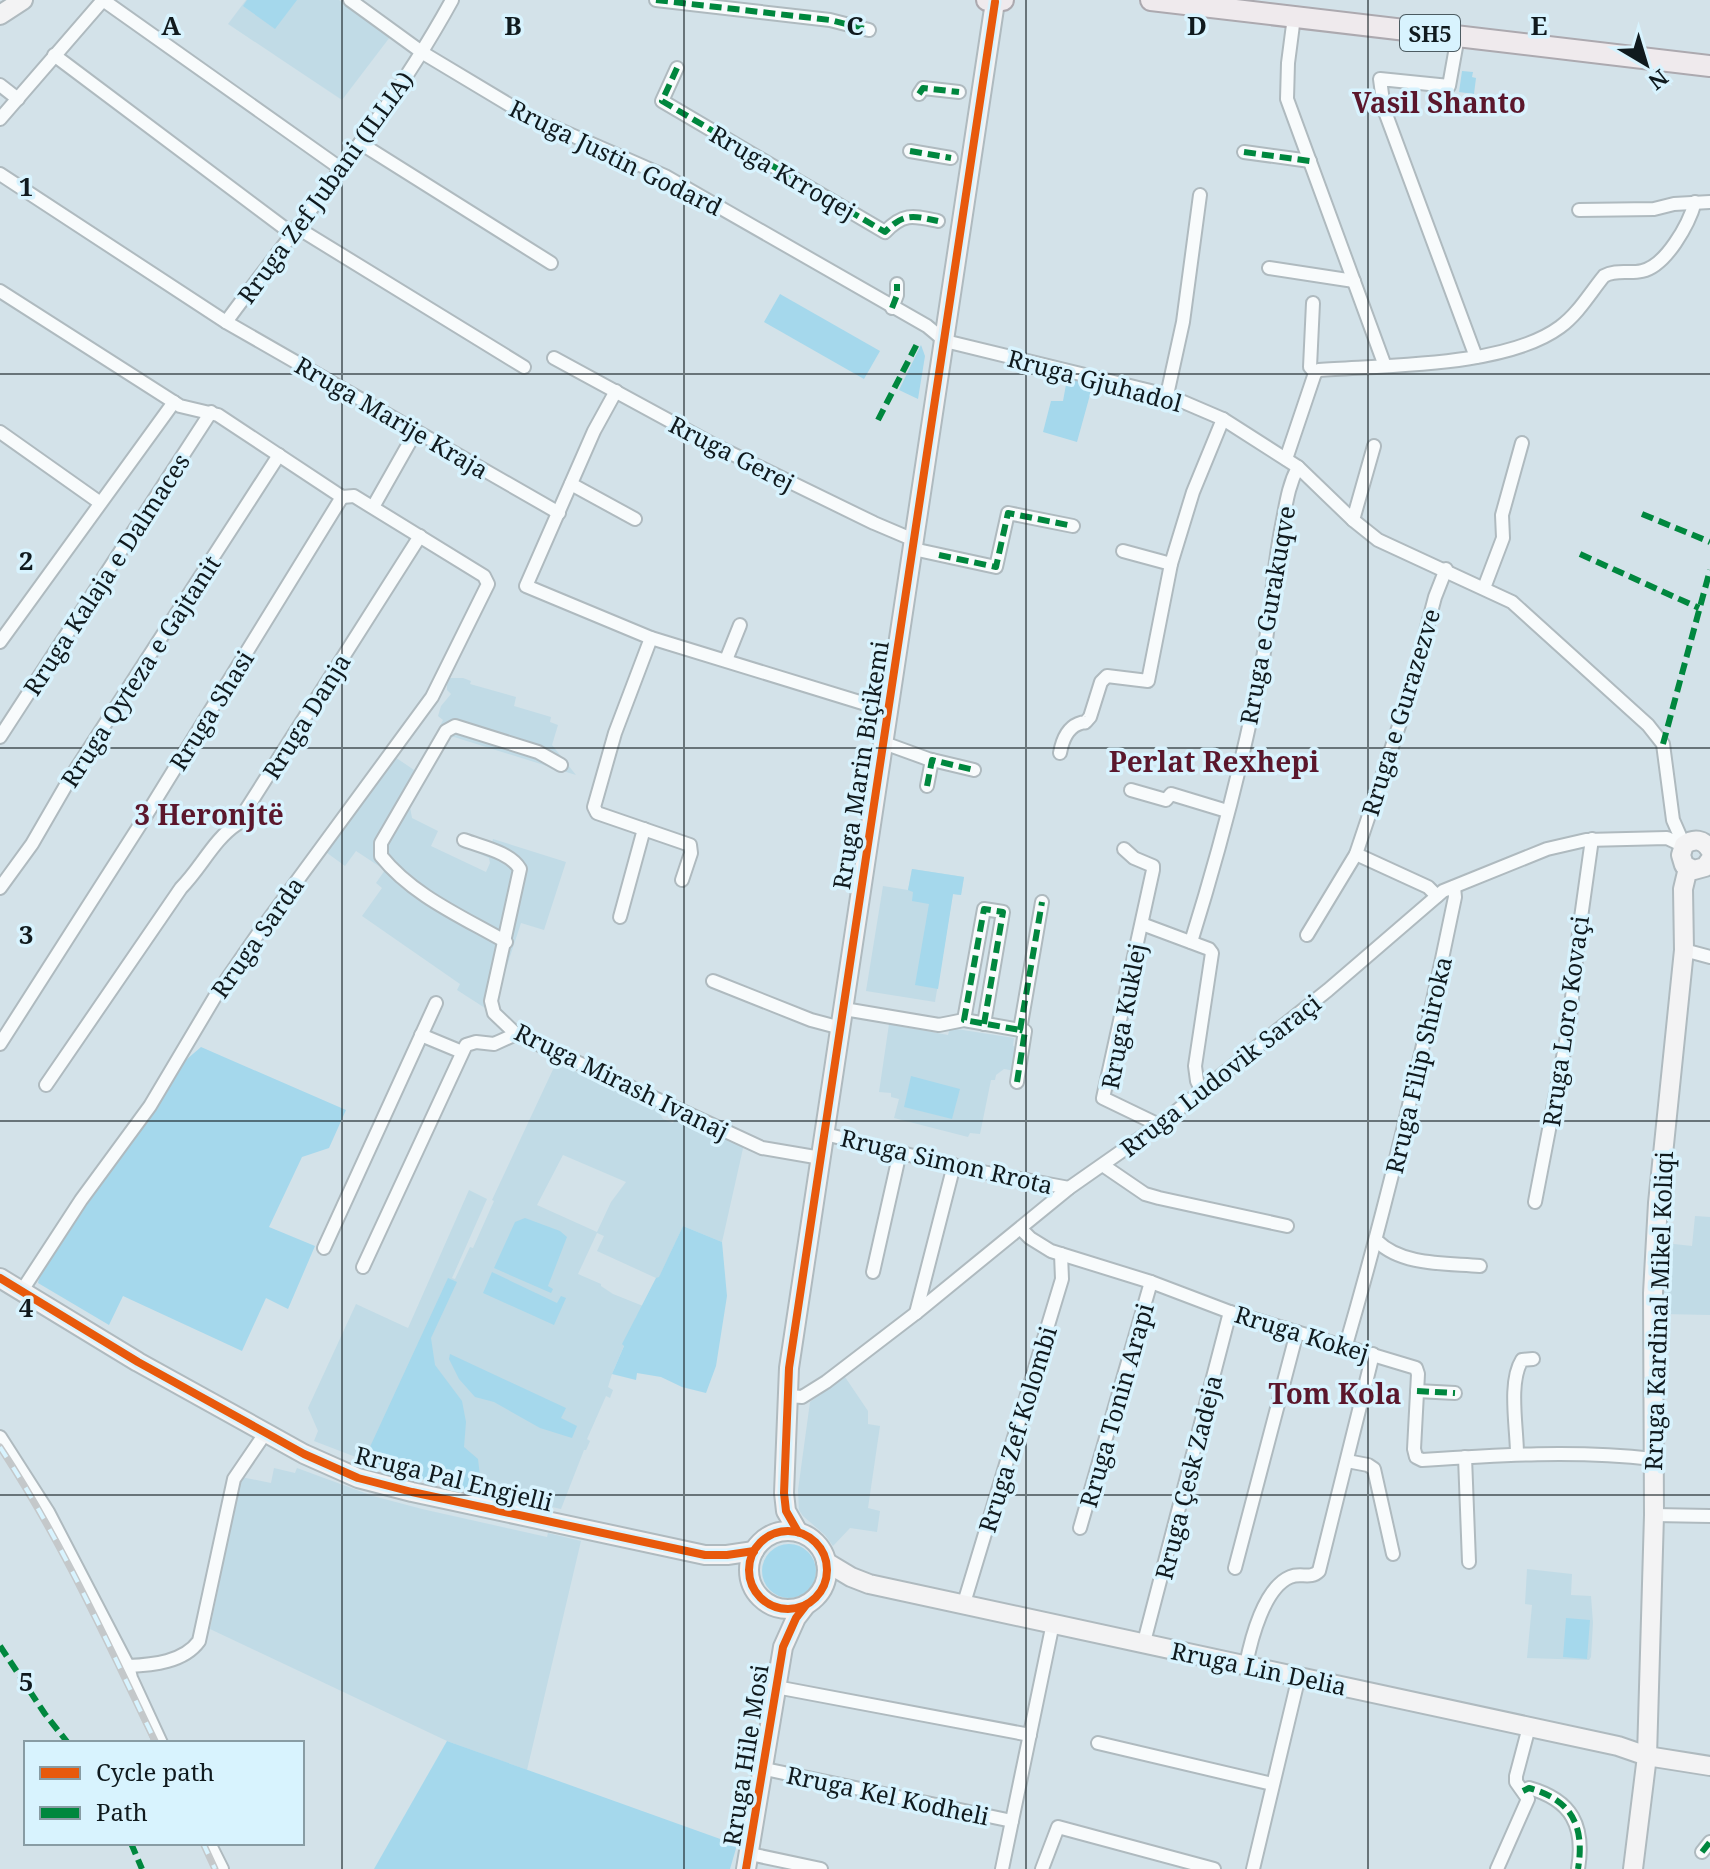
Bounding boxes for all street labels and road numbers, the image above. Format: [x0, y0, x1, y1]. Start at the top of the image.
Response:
road number: SH5 [1400, 15, 1460, 51]
street label: Rruga Zef Jubani (ILLIA) [229, 64, 421, 310]
street label: Rruga Justin Godard [504, 91, 728, 223]
street label: Rruga Krroqej [704, 117, 862, 227]
street label: Rruga Gjuhadol [1004, 341, 1186, 419]
street label: Rruga Marije Kraja [289, 348, 495, 486]
street label: Rruga Gerej [664, 407, 800, 499]
street label: Rruga Kalaja e Dalmaces [15, 447, 197, 701]
street label: Rruga e Gurakuqve [1232, 503, 1302, 727]
street label: Rruga Qyteza e Gajtanit [53, 549, 227, 793]
street label: Rruga e Gurazezve [1353, 604, 1447, 820]
street label: Rruga Marin Biçikemi [824, 638, 896, 892]
street label: Rruga Shasi [161, 644, 261, 776]
street label: Rruga Danja [254, 647, 358, 785]
street label: Rruga Sarda [203, 870, 311, 1004]
street label: Rruga Loro Kovaçi [1534, 913, 1596, 1128]
street label: Rruga Kuklej [1093, 940, 1153, 1092]
street label: Rruga Filip Shiroka [1377, 953, 1459, 1177]
street label: Rruga Ludovik Saraçi [1113, 986, 1327, 1164]
street label: Rruga Mirash Ivanaj [510, 1015, 734, 1147]
street label: Rruga Simon Rrota [838, 1121, 1056, 1201]
street label: Rruga Kardinal Mikel Koliqi [1636, 1150, 1680, 1471]
street label: Rruga Kokej [1231, 1297, 1373, 1369]
street label: Rruga Tonin Arapi [1071, 1299, 1161, 1511]
street label: Rruga Zef Kolombi [970, 1322, 1064, 1536]
street label: Rruga Çesk Zadeja [1147, 1371, 1229, 1583]
street label: Rruga Pal Engjelli [352, 1437, 557, 1519]
street label: Rruga Lin Delia [1168, 1633, 1350, 1703]
street label: Rruga Hile Mosi [714, 1662, 776, 1848]
street label: Rruga Kel Kodheli [784, 1757, 992, 1833]

